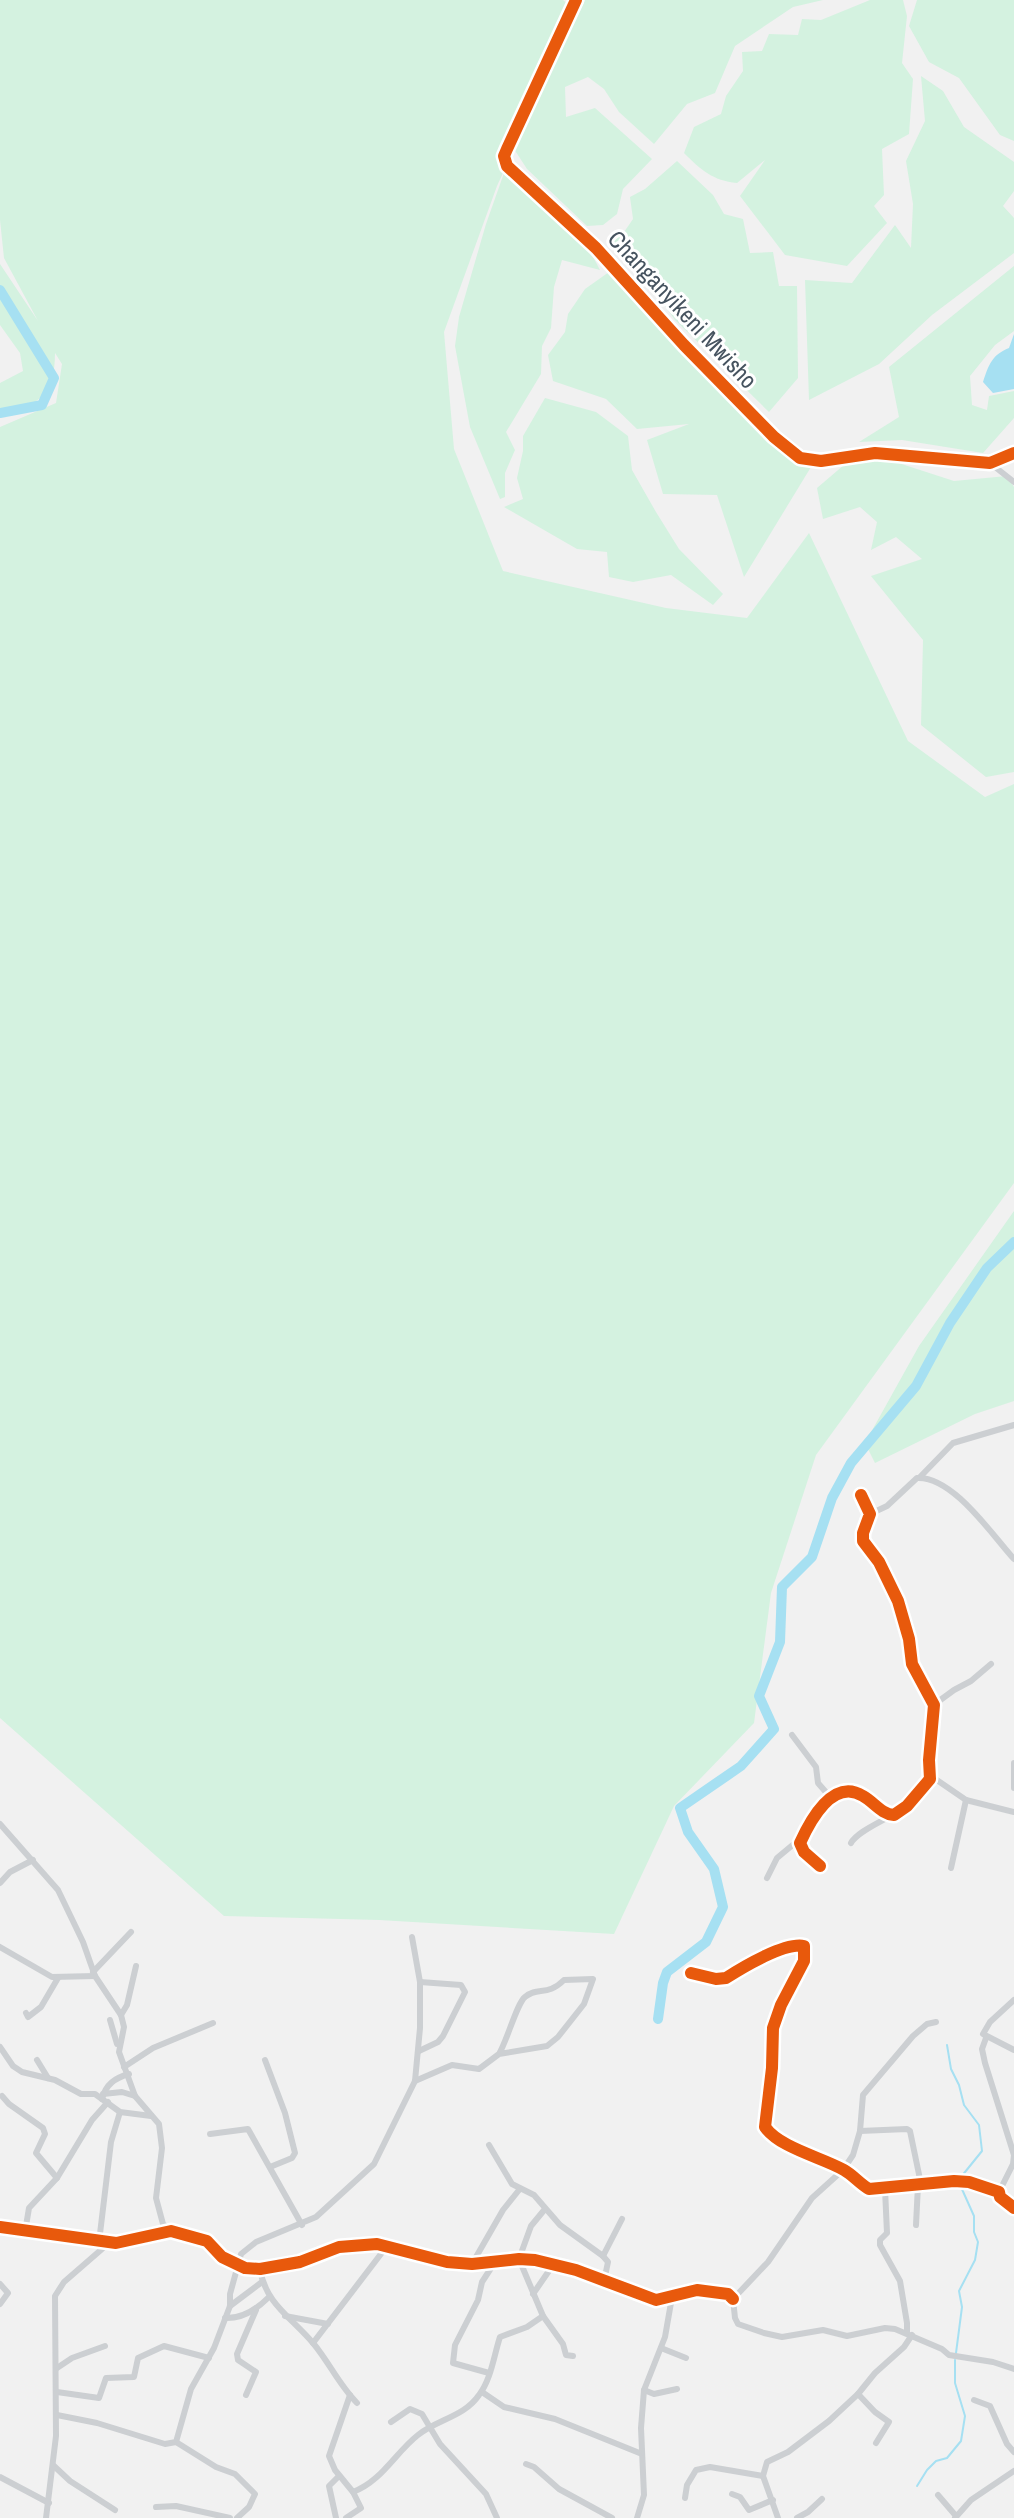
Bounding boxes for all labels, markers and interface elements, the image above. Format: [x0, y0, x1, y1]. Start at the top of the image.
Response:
street label: Changanyikeni Mwisho [601, 223, 765, 395]

